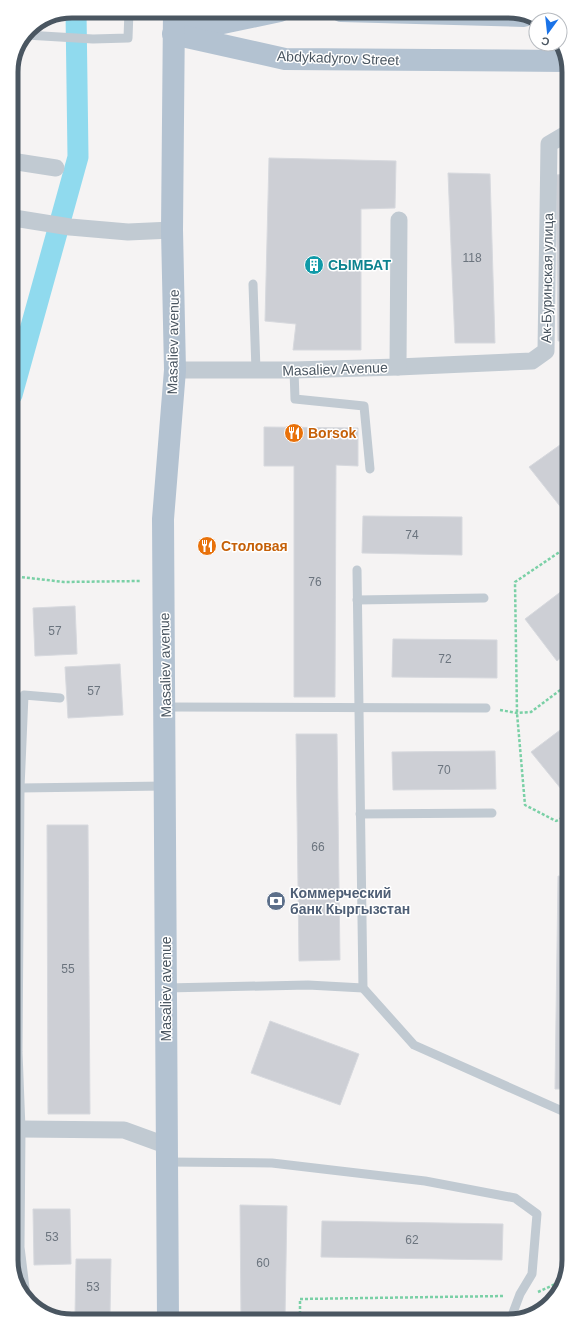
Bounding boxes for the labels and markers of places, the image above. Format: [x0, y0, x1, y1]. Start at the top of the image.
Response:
building icon: СЫМБАТ [303, 254, 325, 276]
place label: СЫМБАТ [328, 257, 391, 273]
restaurant icon: Borsok [283, 422, 305, 444]
place label: Borsok [308, 425, 356, 441]
restaurant icon: Столовая [196, 535, 218, 557]
place label: Столовая [221, 538, 288, 554]
place label: Коммерческий банк Кыргызстан [290, 885, 410, 917]
bank icon: Коммерческий банк Кыргызстан [265, 890, 287, 912]

